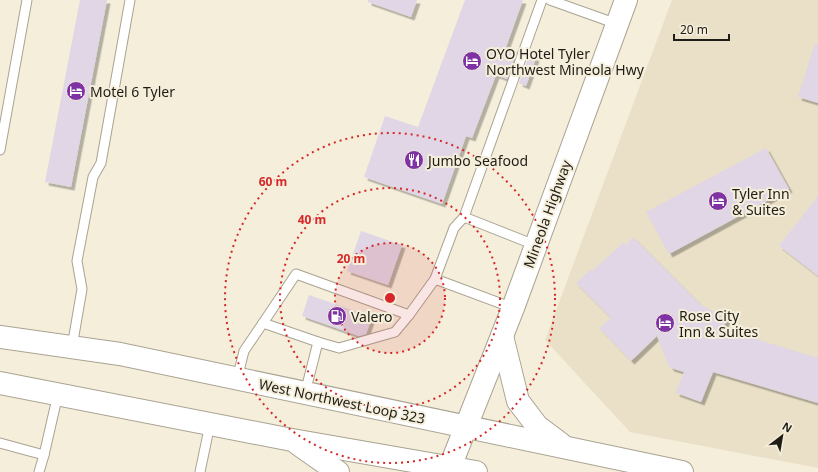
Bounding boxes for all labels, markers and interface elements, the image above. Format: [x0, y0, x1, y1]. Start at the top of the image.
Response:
scale bar [674, 16, 729, 42]
text: 20 m [680, 21, 708, 38]
place label: OYO Hotel Tyler Northwest Mineola Hwy [486, 44, 645, 79]
hotel icon: OYO Hotel Tyler Northwest Mineola Hwy [461, 50, 483, 72]
hotel icon: Motel 6 Tyler [65, 80, 87, 102]
place label: Motel 6 Tyler [90, 82, 175, 101]
restaurant icon: Jumbo Seafood [403, 149, 425, 171]
place label: Jumbo Seafood [426, 151, 528, 170]
street label: Mineola Highway [519, 157, 576, 271]
text: 60 m [259, 173, 287, 190]
place label: Tyler Inn & Suites [732, 184, 790, 219]
hotel icon: Tyler Inn & Suites [707, 190, 729, 212]
text: 40 m [298, 211, 326, 228]
text: 20 m [337, 250, 365, 267]
centre of rings [383, 291, 397, 305]
fuel station icon: Valero [326, 305, 348, 327]
place label: Rose City Inn & Suites [679, 306, 758, 341]
place label: Valero [351, 307, 392, 326]
hotel icon: Rose City Inn & Suites [654, 312, 676, 334]
street label: West Northwest Loop 323 [257, 374, 427, 428]
north arrow [762, 416, 802, 456]
text: N [780, 418, 795, 436]

